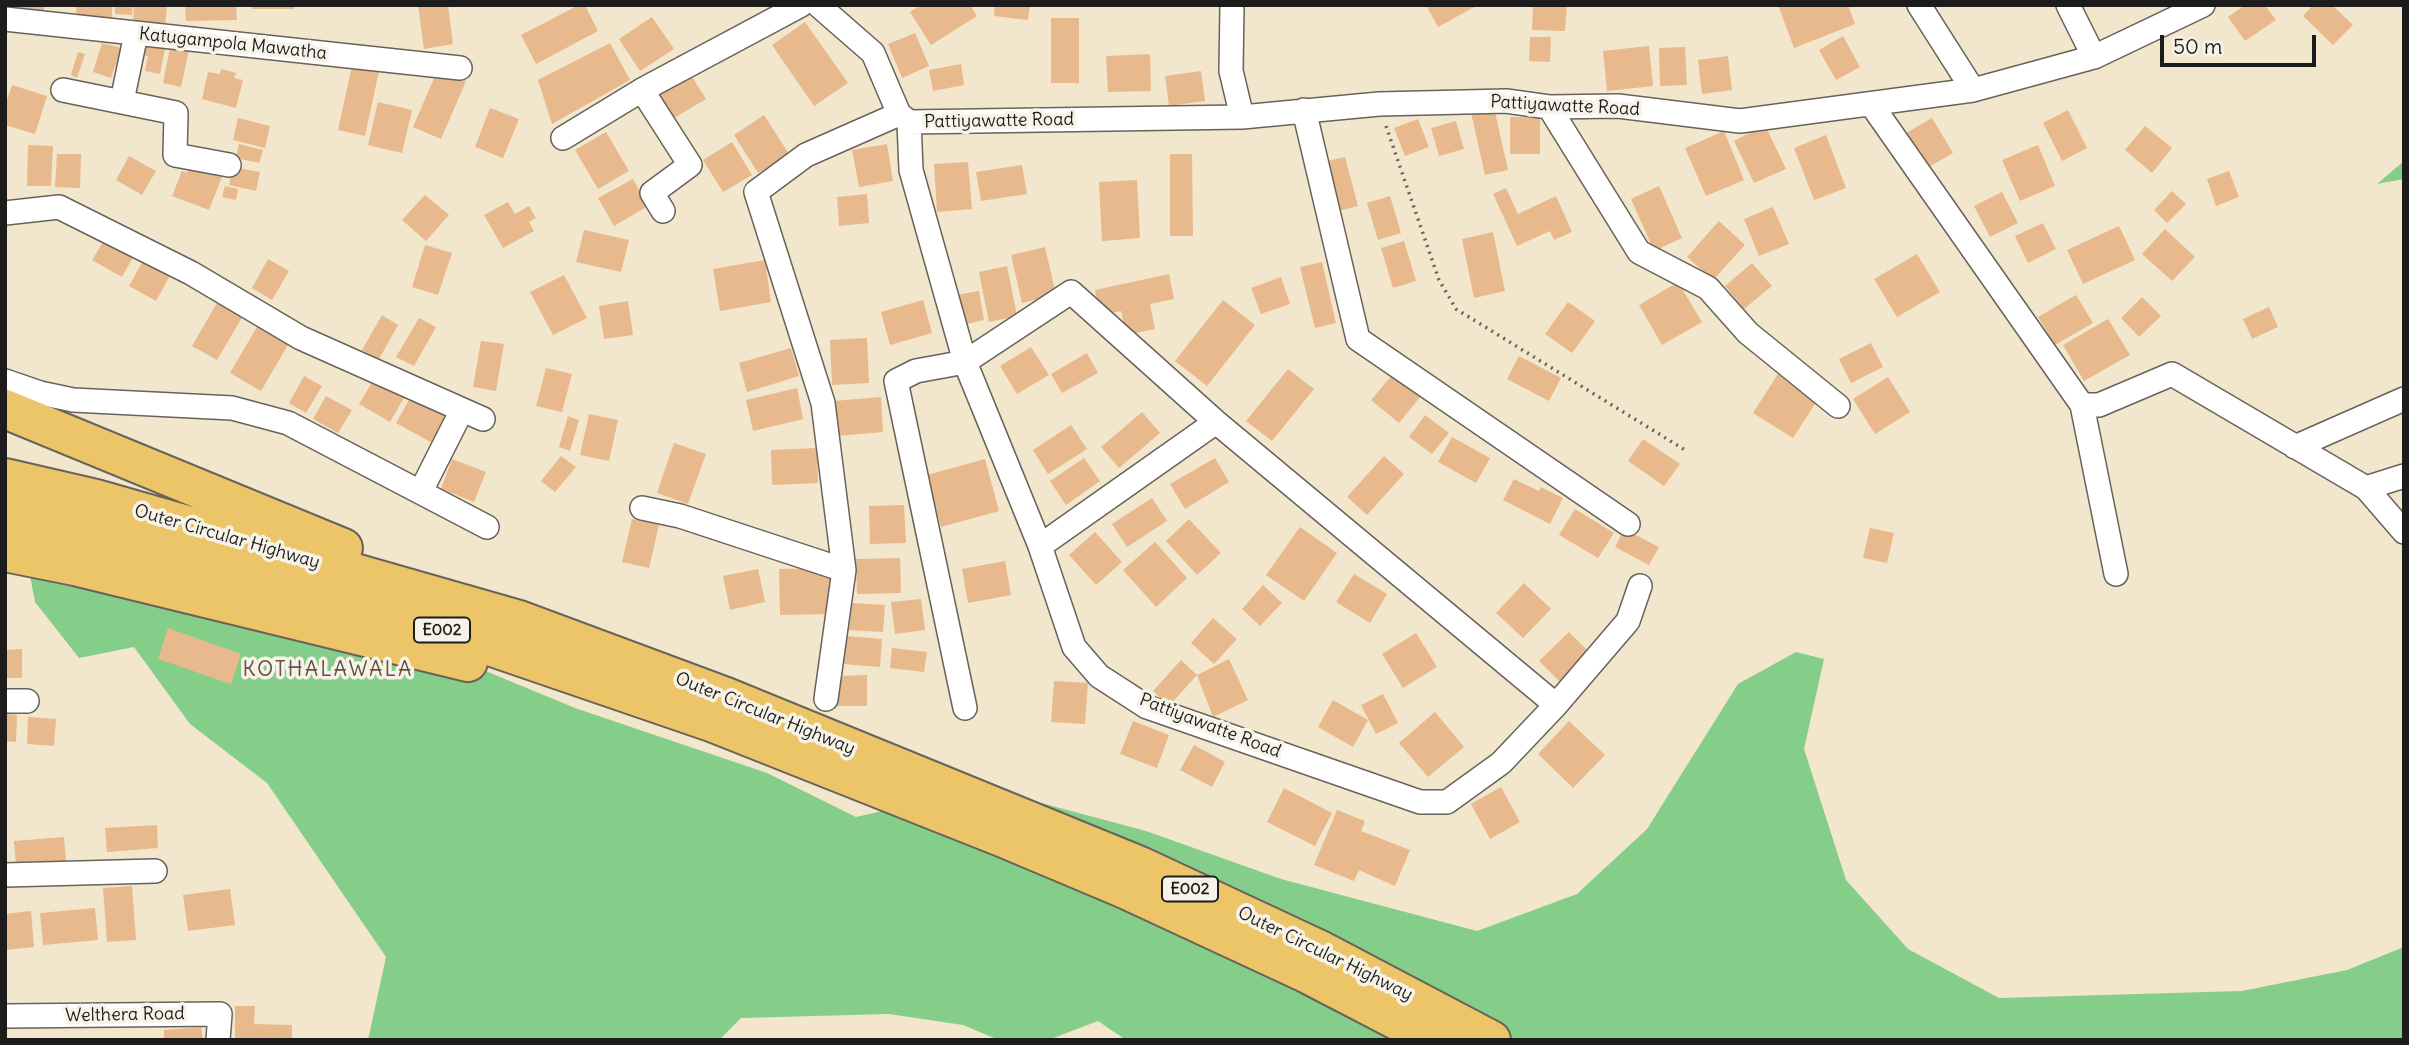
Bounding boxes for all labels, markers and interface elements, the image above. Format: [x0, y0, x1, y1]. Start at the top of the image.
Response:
scale bar [2164, 21, 2320, 65]
street label: Katugampola Mawatha [138, 23, 328, 65]
text: 50 m [2173, 33, 2222, 60]
street label: Pattiyawatte Road [1490, 91, 1640, 121]
street label: Pattiyawatte Road [924, 109, 1074, 133]
street label: Outer Circular Highway [132, 500, 322, 574]
road number: E002 [414, 618, 470, 642]
district label: KOTHALAWALA [244, 657, 412, 683]
street label: Outer Circular Highway [672, 668, 858, 760]
street label: Pattiyawatte Road [1136, 689, 1284, 763]
road number: E002 [1162, 876, 1218, 902]
street label: Outer Circular Highway [1234, 902, 1416, 1006]
street label: Welthera Road [65, 1003, 185, 1027]

